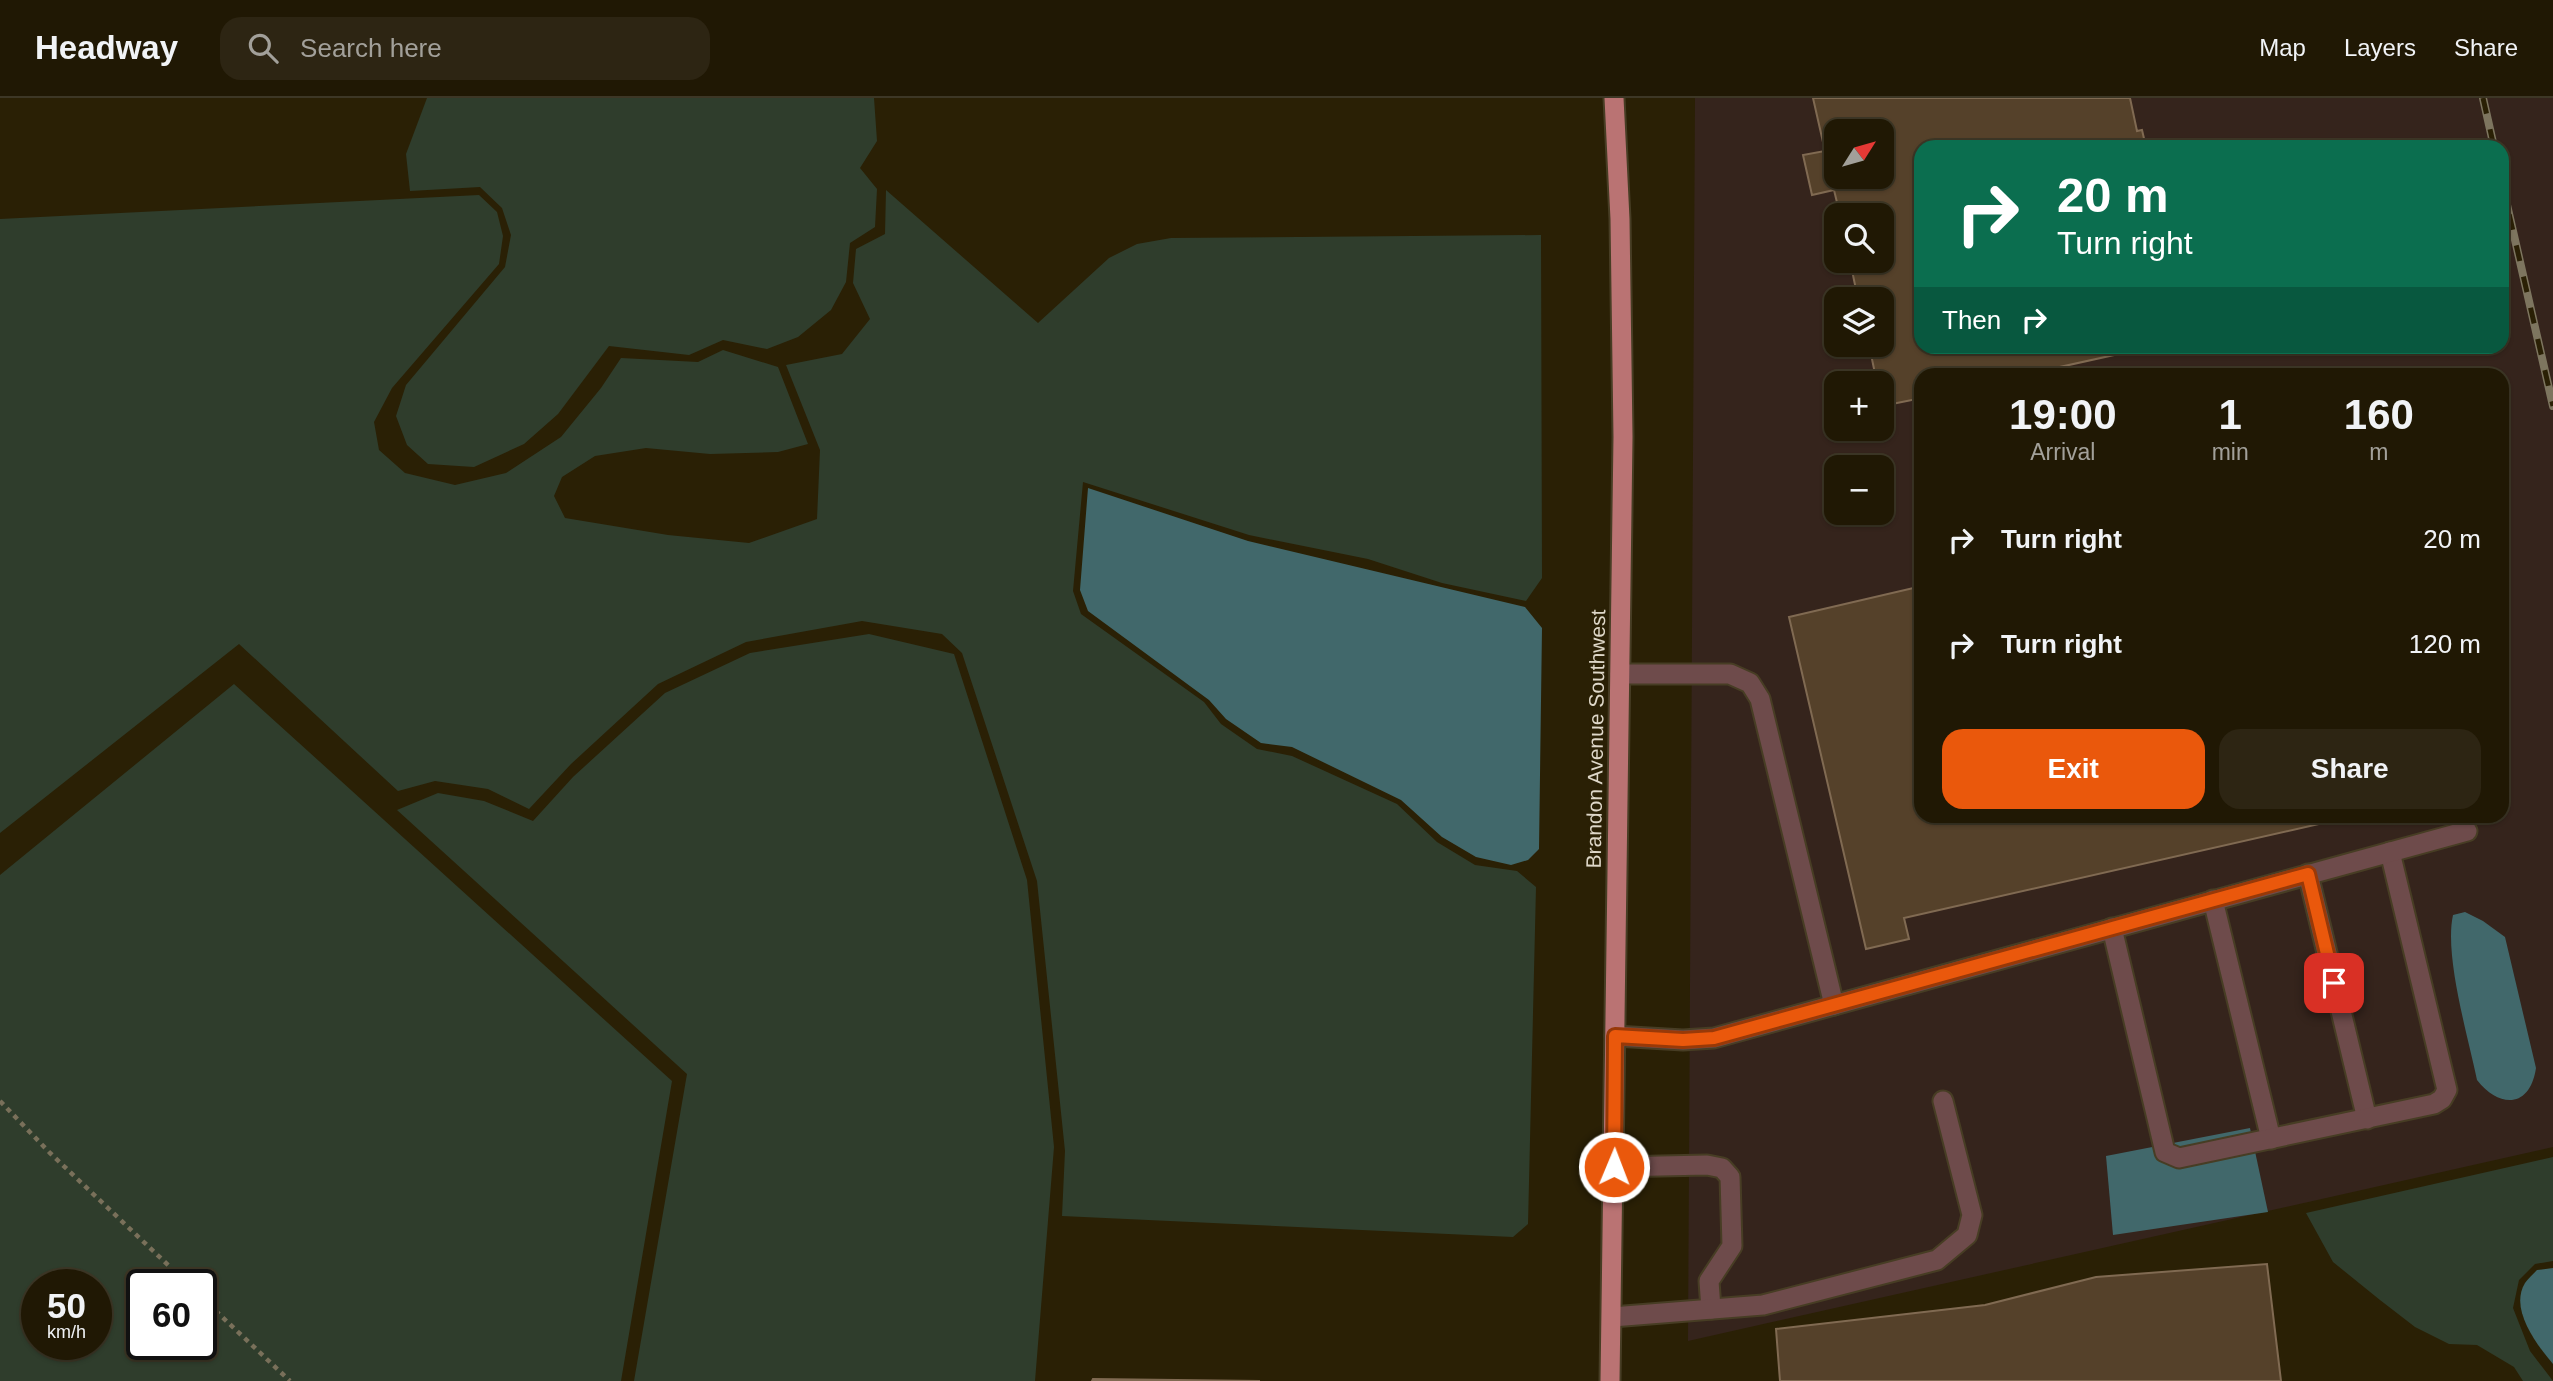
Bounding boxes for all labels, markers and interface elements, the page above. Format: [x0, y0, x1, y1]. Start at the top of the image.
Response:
search box [220, 17, 710, 80]
text: Headway [35, 29, 178, 66]
icon: search [244, 29, 282, 67]
text: Search here [300, 33, 442, 63]
text: Map [2259, 34, 2306, 61]
text: Layers [2344, 34, 2416, 61]
text: Share [2454, 34, 2518, 61]
north arrow [1824, 119, 1894, 189]
map controls [1824, 119, 1894, 525]
icon: right [1942, 168, 2033, 259]
text: 20 m [2057, 168, 2169, 222]
button: search [1824, 203, 1894, 273]
text: Turn right [2057, 225, 2193, 261]
button: layers [1824, 287, 1894, 357]
icon: right [2015, 301, 2053, 339]
text: Then [1942, 305, 2001, 335]
button: + [1824, 371, 1894, 441]
text: 19:00 [2009, 391, 2117, 438]
text: 1 [2218, 391, 2242, 438]
text: 160 [2344, 391, 2414, 438]
text: Arrival [2030, 439, 2095, 465]
text: min [2212, 439, 2249, 465]
text: m [2369, 439, 2388, 465]
button: − [1824, 455, 1894, 525]
icon: right [1942, 521, 1980, 559]
text: Turn right [2001, 524, 2122, 554]
text: 20 m [2423, 524, 2481, 554]
street label: Brandon Avenue Southwest [1582, 609, 1609, 869]
icon: right [1942, 626, 1980, 664]
text: Turn right [2001, 629, 2122, 659]
text: 120 m [2409, 629, 2481, 659]
button: Exit [1942, 729, 2205, 809]
button: Share [2219, 729, 2481, 809]
pin [2304, 953, 2364, 1013]
icon: arrive [2315, 964, 2353, 1002]
position arrow [1577, 1130, 1651, 1204]
speed limit sign: 60 [126, 1269, 217, 1360]
text: 50 [47, 1286, 86, 1325]
text: km/h [47, 1322, 86, 1342]

